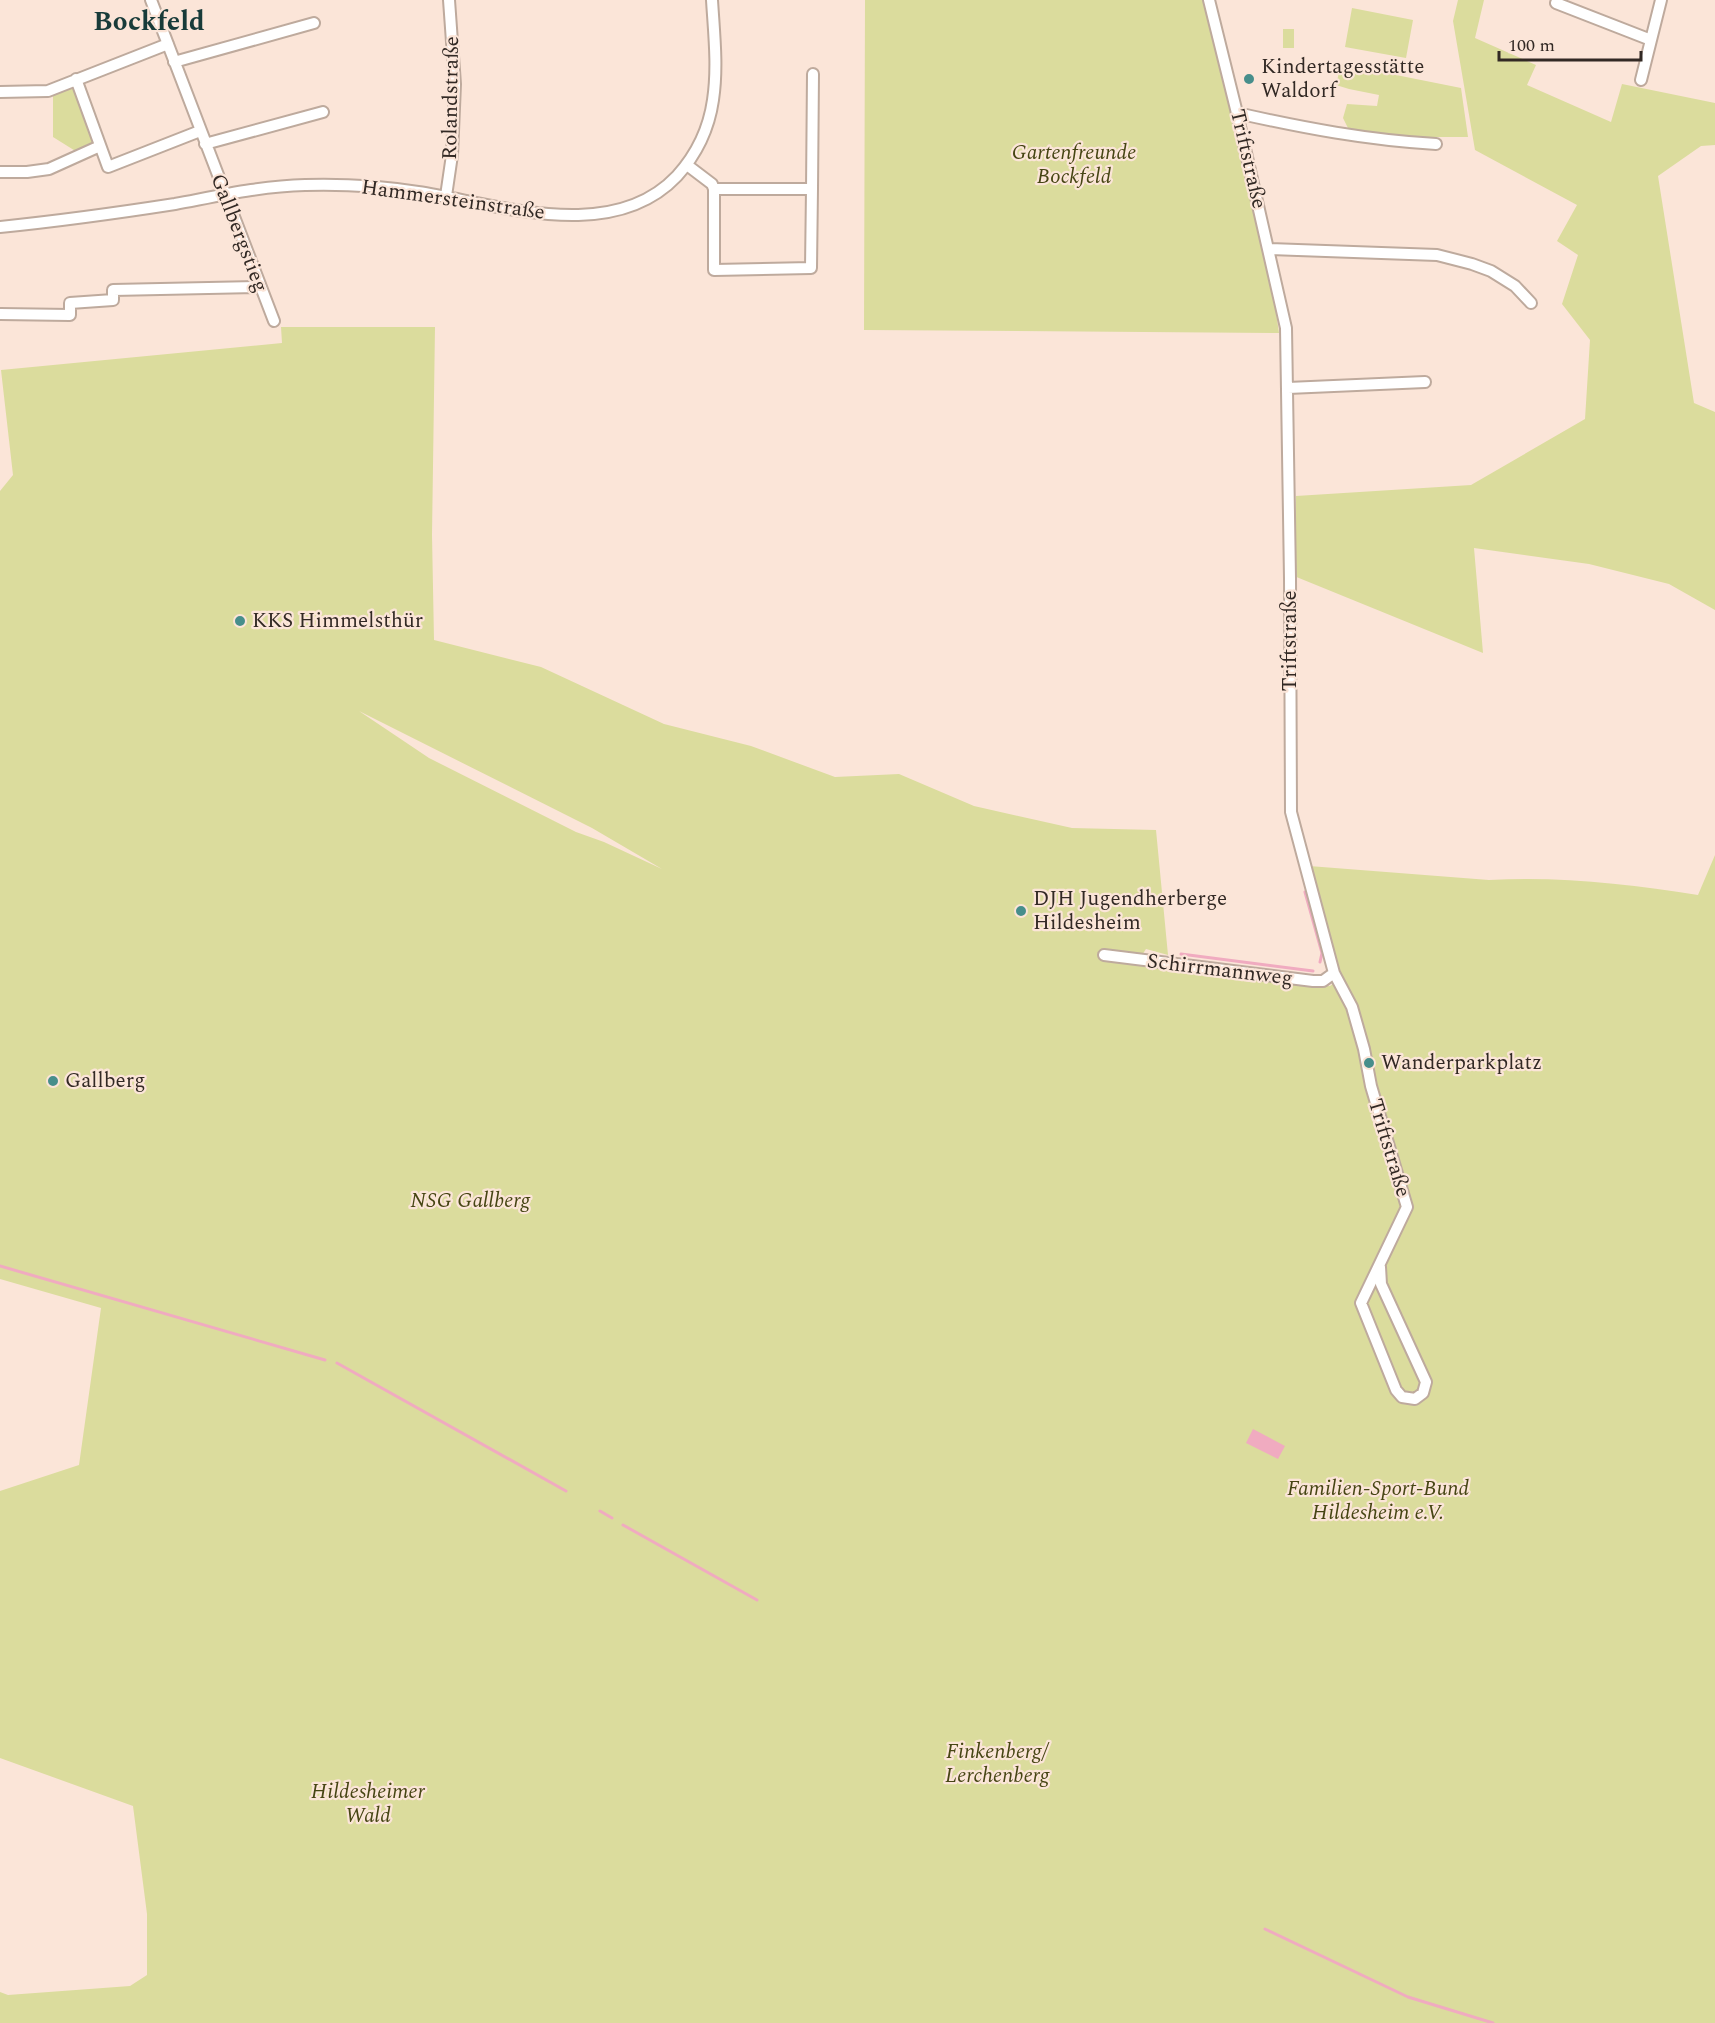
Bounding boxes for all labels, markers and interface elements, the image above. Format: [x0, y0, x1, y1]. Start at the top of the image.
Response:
district label: Bockfeld [93, 1, 205, 43]
scale bar [1499, 24, 1642, 62]
text: 100 m [1508, 32, 1555, 59]
street label: Rolandstraße [434, 36, 468, 160]
place label: Kindertagesstätte Waldorf [1261, 51, 1424, 107]
marker: Kindertagesstätte Waldorf [1242, 72, 1256, 86]
street label: Triftstraße [1221, 106, 1275, 212]
park label: Gartenfreunde Bockfeld [1012, 137, 1136, 193]
street label: Gallbergstieg [202, 169, 276, 297]
street label: Hammersteinstraße [359, 171, 547, 229]
street label: Triftstraße [1274, 590, 1306, 692]
place label: KKS Himmelsthür [252, 605, 423, 637]
marker: KKS Himmelsthür [233, 614, 247, 628]
place label: DJH Jugendherberge Hildesheim [1033, 883, 1227, 939]
marker: DJH Jugendherberge Hildesheim [1014, 904, 1028, 918]
street label: Schirrmannweg [1145, 945, 1295, 995]
place label: Wanderparkplatz [1381, 1047, 1542, 1079]
marker: Wanderparkplatz [1362, 1056, 1376, 1070]
place label: Gallberg [65, 1065, 145, 1097]
marker: Gallberg [46, 1074, 60, 1088]
street label: Triftstraße [1359, 1095, 1419, 1201]
park label: NSG Gallberg [410, 1185, 530, 1217]
park label: Familien-Sport-Bund Hildesheim e.V. [1287, 1473, 1469, 1529]
park label: Finkenberg/ Lerchenberg [945, 1736, 1050, 1792]
park label: Hildesheimer Wald [311, 1776, 426, 1832]

